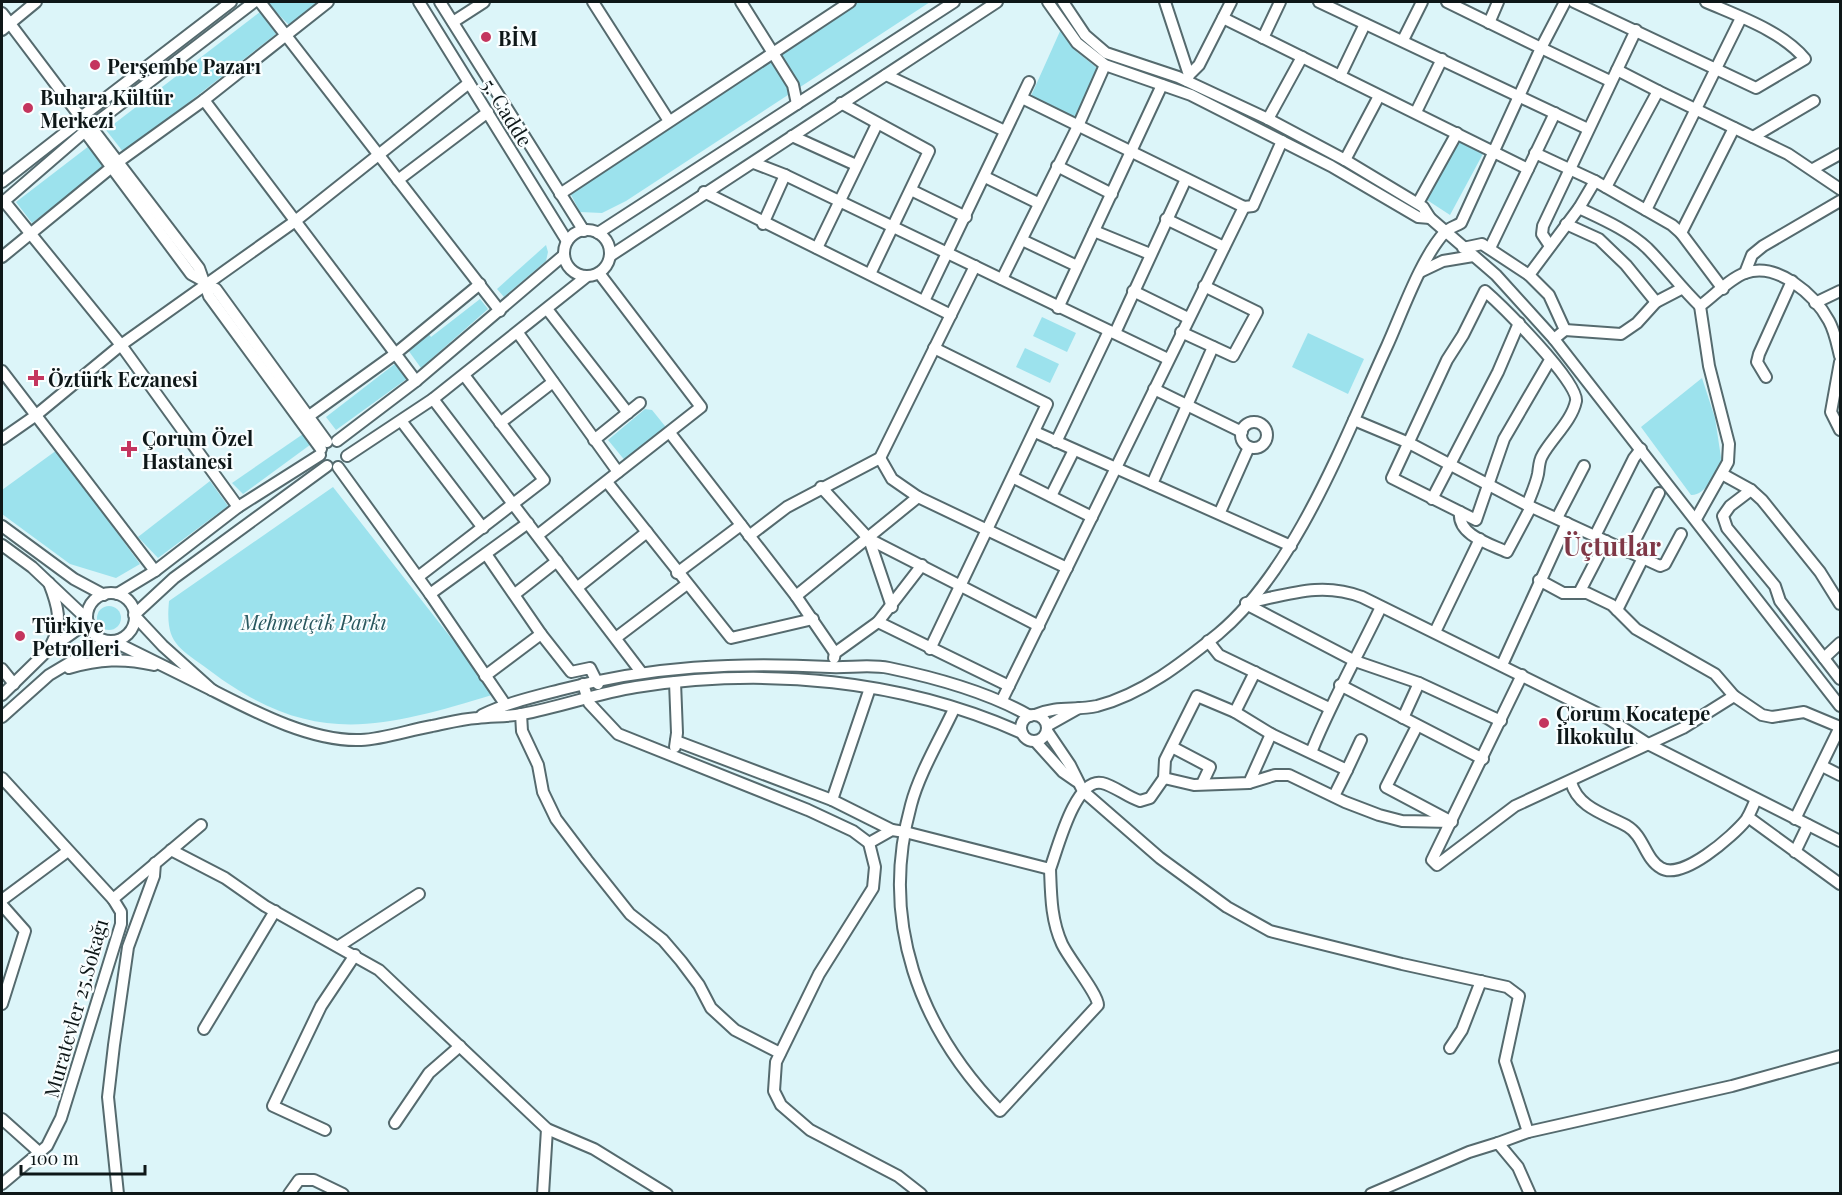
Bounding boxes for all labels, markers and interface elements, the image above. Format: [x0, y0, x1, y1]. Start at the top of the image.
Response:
place label: BİM [498, 24, 537, 51]
marker: BİM [479, 30, 493, 44]
place label: Perşembe Pazarı [107, 52, 261, 79]
marker: Perşembe Pazarı [88, 58, 102, 72]
street label: 5. Cadde [477, 73, 539, 151]
place label: Buhara Kültür Merkezi [40, 83, 174, 133]
marker: Buhara Kültür Merkezi [21, 101, 35, 115]
place label: Öztürk Eczanesi [48, 365, 198, 392]
marker: Öztürk Eczanesi [29, 371, 43, 385]
place label: Çorum Özel Hastanesi [142, 424, 253, 474]
marker: Çorum Özel Hastanesi [120, 440, 138, 458]
district label: Üçtutlar [1563, 528, 1661, 563]
park label: Mehmetçik Parkı [240, 608, 387, 635]
place label: Türkiye Petrolleri [32, 611, 120, 661]
marker: Türkiye Petrolleri [13, 629, 27, 643]
place label: Çorum Kocatepe İlkokulu [1556, 699, 1710, 749]
marker: Çorum Kocatepe İlkokulu [1537, 716, 1551, 730]
street label: Muratevler 25.Sokağı [37, 915, 113, 1101]
scale bar [21, 1138, 146, 1176]
text: 100 m [30, 1146, 79, 1170]

